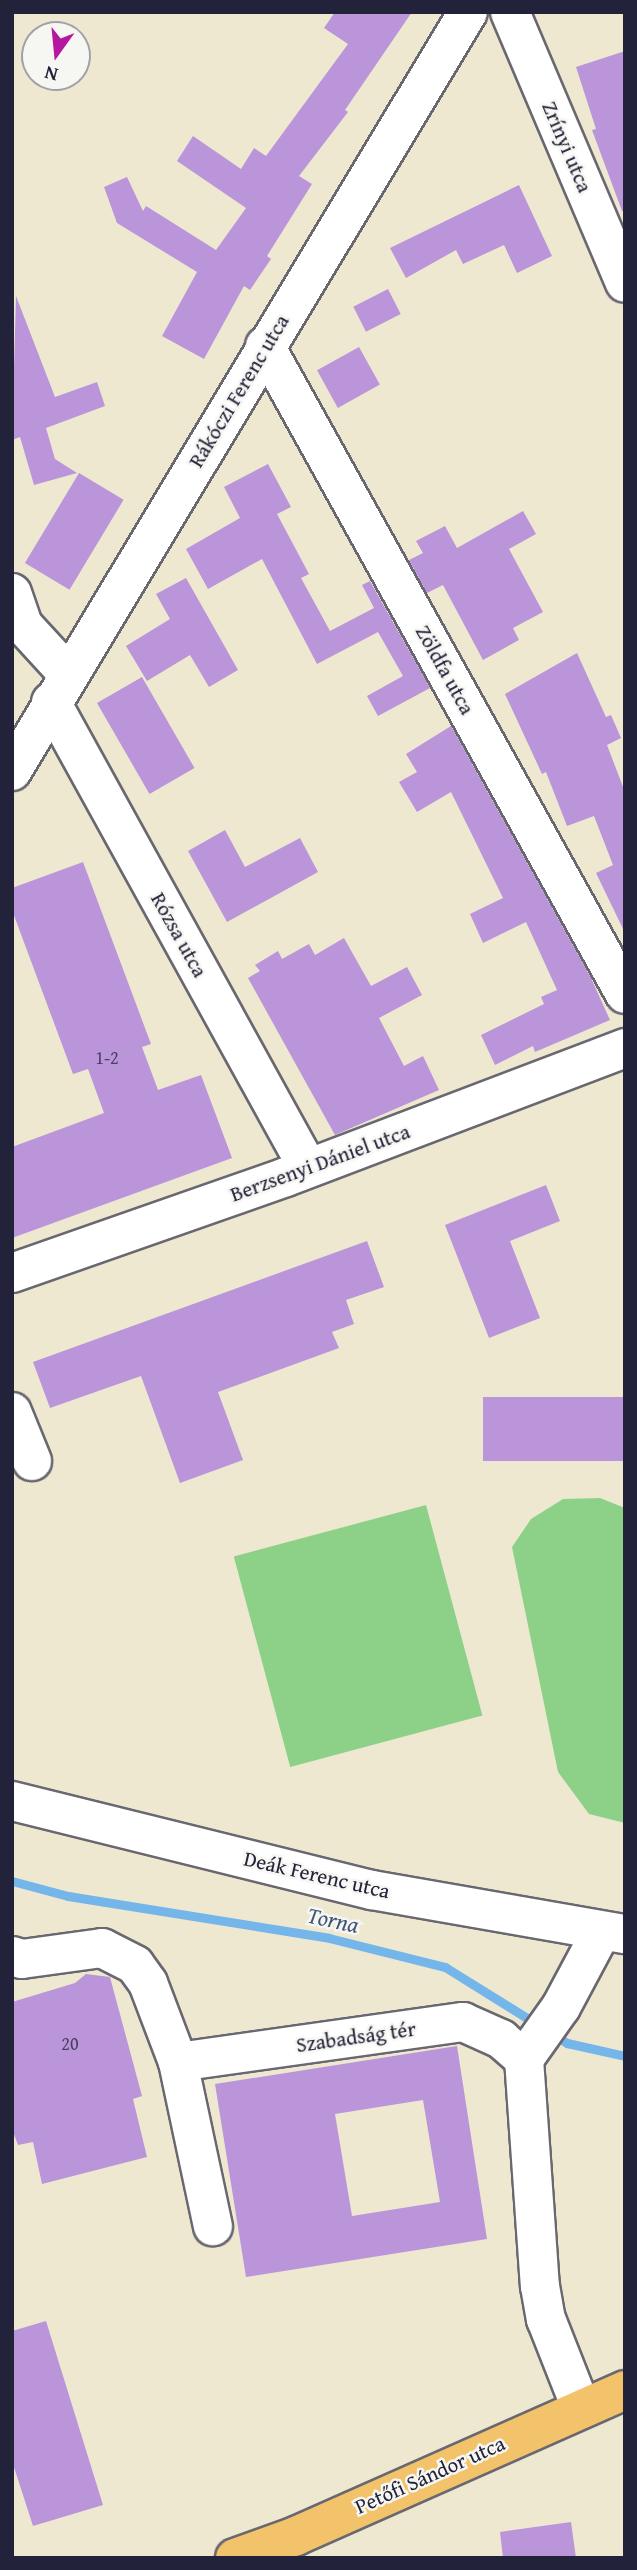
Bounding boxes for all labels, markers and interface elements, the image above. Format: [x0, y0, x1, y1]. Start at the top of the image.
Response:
north arrow [21, 21, 91, 91]
text: N [41, 59, 61, 90]
street label: Zrínyi utca [537, 98, 597, 196]
street label: Rákóczi Ferenc utca [183, 310, 295, 472]
street label: Zöldfa utca [410, 621, 480, 719]
street label: Rózsa utca [145, 888, 213, 982]
house number: 1-2 [95, 1047, 119, 1069]
street label: Berzsenyi Dániel utca [227, 1119, 413, 1207]
street label: Deák Ferenc utca [242, 1846, 392, 1904]
water label: Torna [305, 1901, 361, 1939]
street label: Szabadság tér [295, 2016, 417, 2058]
house number: 20 [61, 2033, 79, 2055]
street label: Petőfi Sándor utca [351, 2431, 509, 2519]

